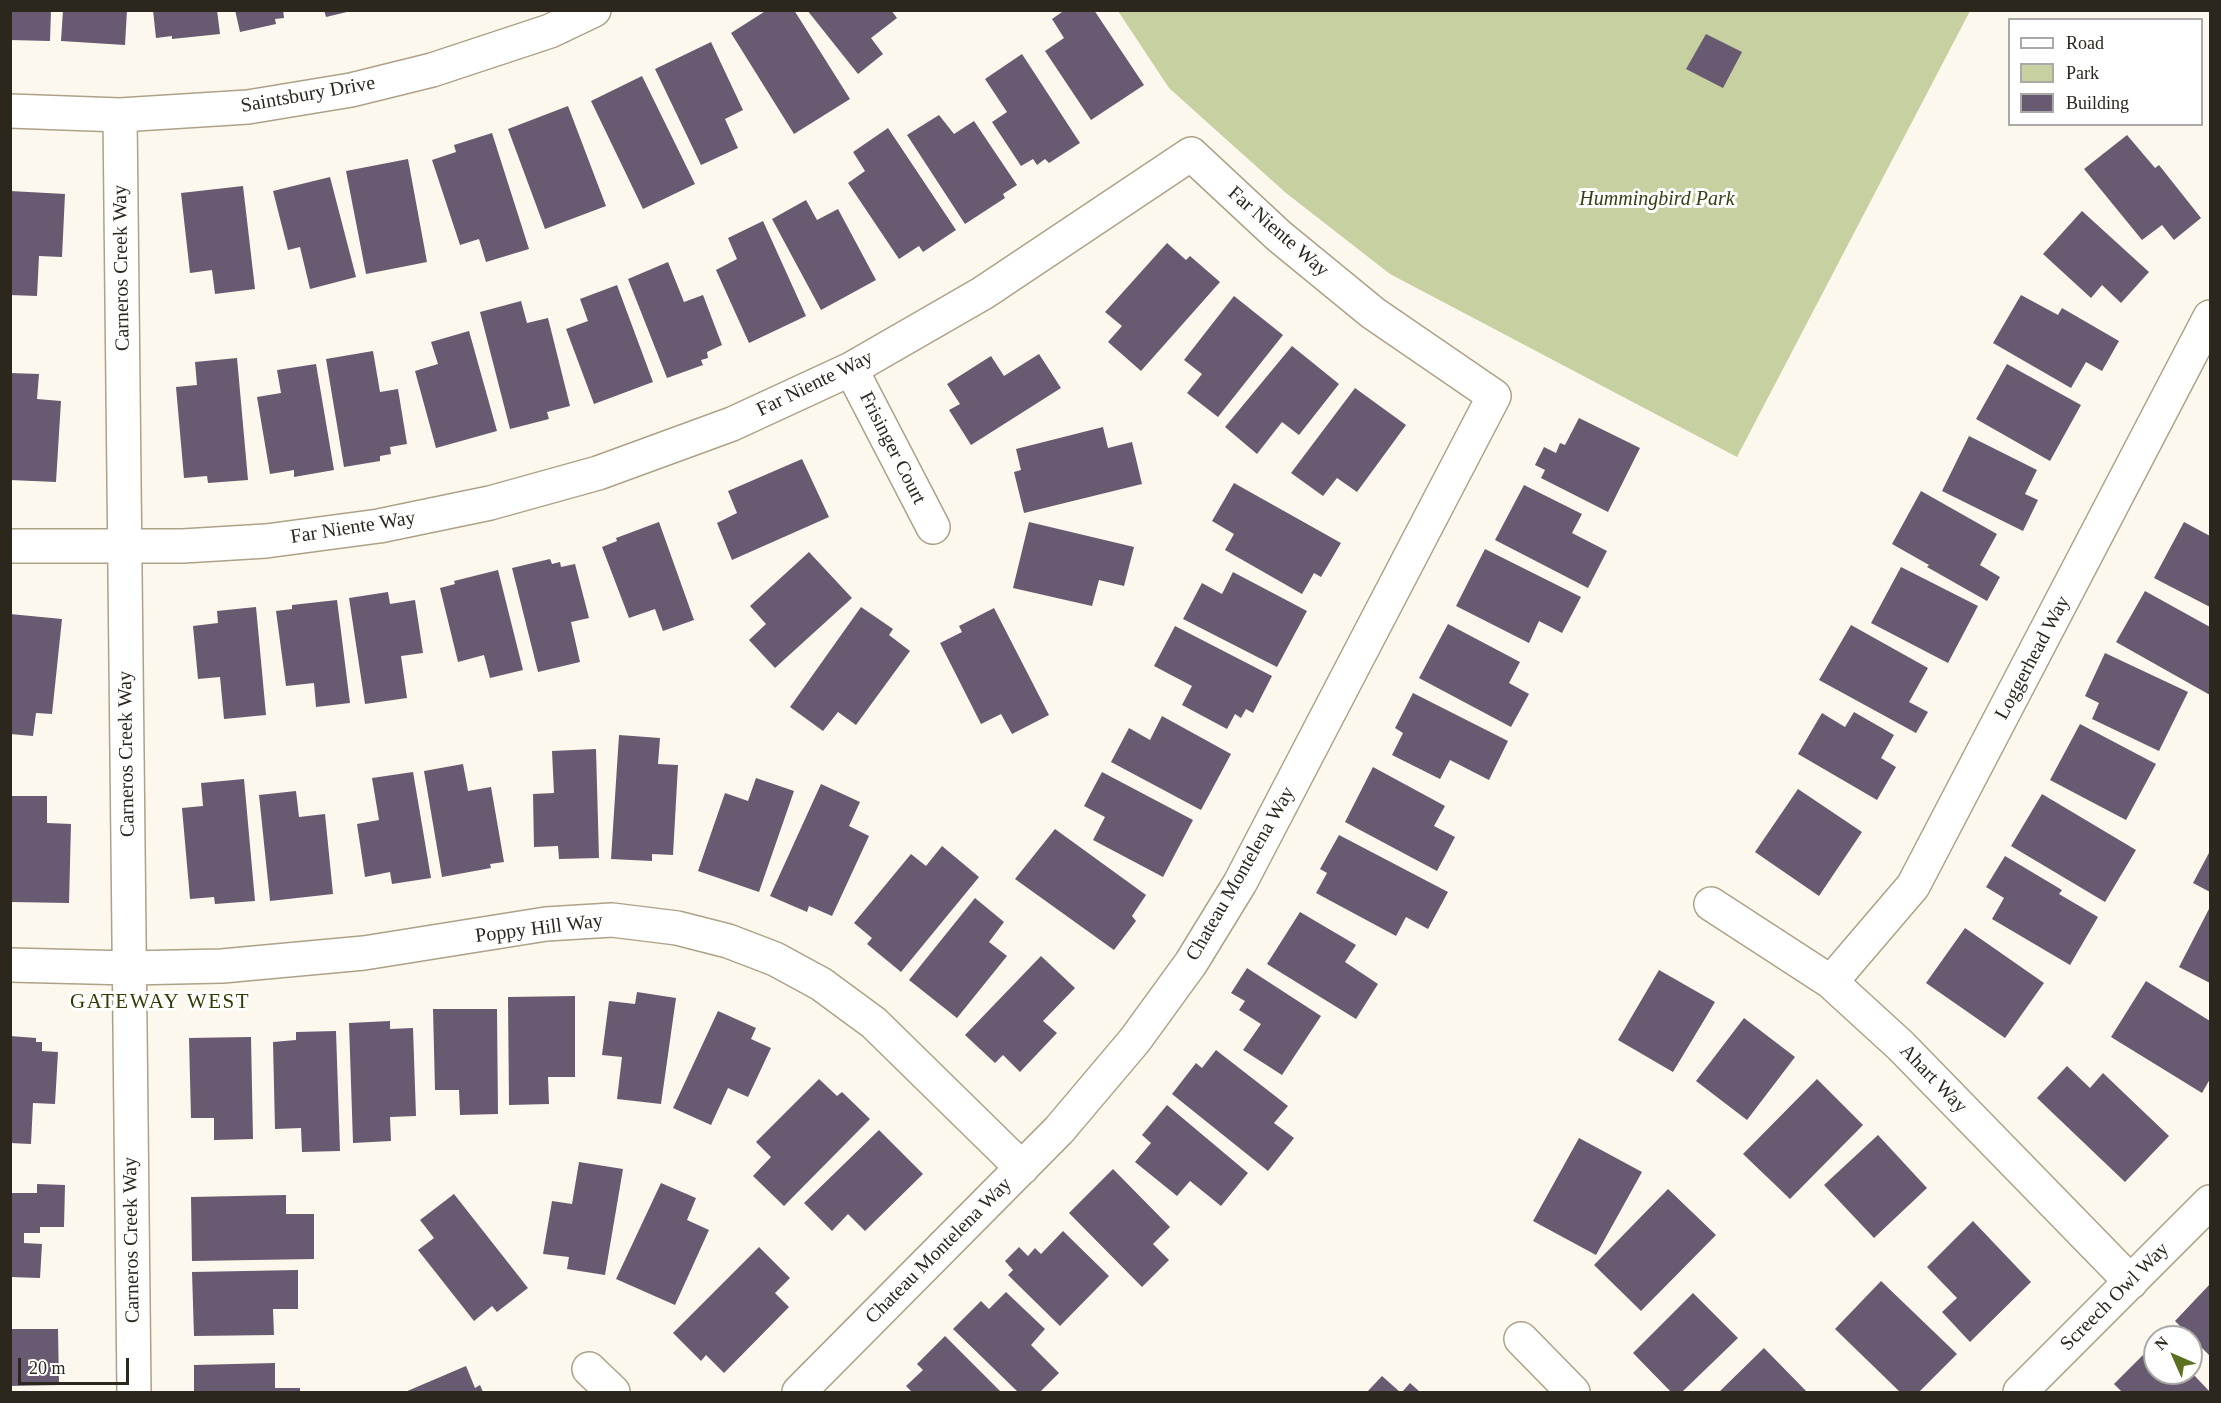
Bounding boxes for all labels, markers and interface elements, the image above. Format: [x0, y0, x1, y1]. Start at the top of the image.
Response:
legend [2008, 18, 2203, 126]
text: Road [2066, 33, 2104, 53]
text: Park [2066, 63, 2099, 83]
street label: Saintsbury Drive [239, 71, 377, 119]
text: Building [2066, 93, 2129, 113]
street label: Far Niente Way [1223, 182, 1333, 282]
street label: Carneros Creek Way [109, 185, 135, 351]
park label: Hummingbird Park [1579, 188, 1735, 212]
street label: Far Niente Way [753, 346, 877, 422]
street label: Frisinger Court [853, 388, 931, 508]
street label: Far Niente Way [289, 506, 417, 550]
street label: Loggerhead Way [1990, 592, 2076, 724]
street label: Carneros Creek Way [114, 671, 140, 837]
street label: Chateau Montelena Way [1181, 783, 1301, 965]
street label: Poppy Hill Way [474, 909, 604, 949]
district label: GATEWAY WEST [70, 989, 250, 1015]
street label: Ahart Way [1894, 1039, 1972, 1119]
street label: Carneros Creek Way [119, 1157, 145, 1323]
street label: Chateau Montelena Way [861, 1173, 1017, 1329]
street label: Screech Owl Way [2056, 1238, 2174, 1356]
north arrow [2143, 1325, 2203, 1385]
text: N [2151, 1333, 2171, 1353]
scale bar [21, 1346, 132, 1384]
text: 20 m [29, 1358, 66, 1378]

